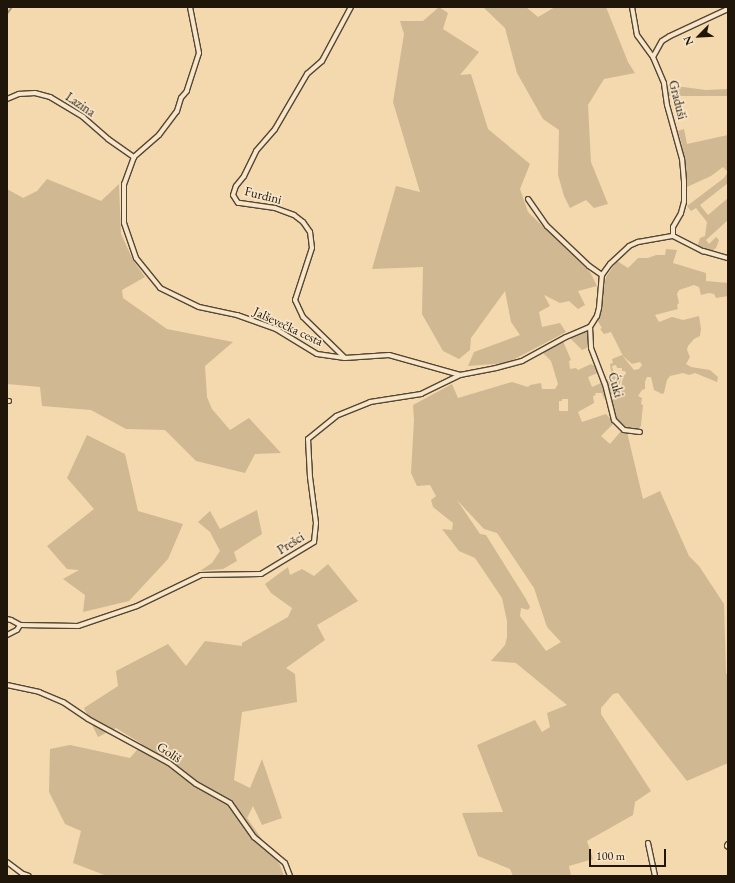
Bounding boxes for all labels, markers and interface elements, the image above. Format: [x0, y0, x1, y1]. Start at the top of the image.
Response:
north arrow [679, 16, 719, 56]
text: N [680, 34, 696, 48]
street label: Graduši [665, 79, 689, 121]
street label: Lazina [62, 89, 98, 121]
street label: Furdini [243, 184, 283, 208]
street label: Jalševečka cesta [251, 304, 325, 350]
street label: Ćuki [604, 371, 626, 399]
street label: Prešci [274, 530, 308, 558]
street label: Goliš [154, 739, 184, 767]
scale bar [591, 841, 668, 867]
text: 100 m [596, 848, 625, 864]

